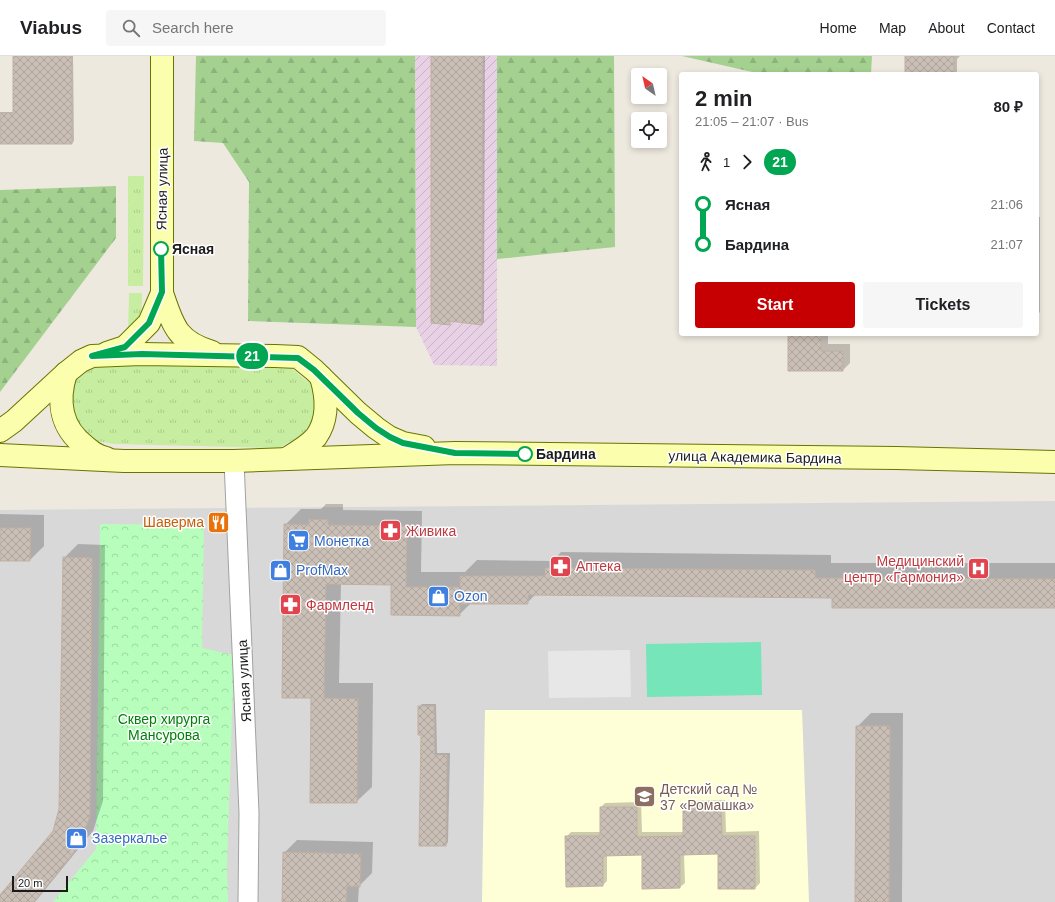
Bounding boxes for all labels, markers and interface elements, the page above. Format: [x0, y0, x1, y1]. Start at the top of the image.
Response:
search box [106, 10, 386, 46]
text: Viabus [20, 17, 82, 38]
icon: search [120, 17, 142, 39]
text: Search here [152, 19, 234, 36]
text: Home [820, 20, 857, 36]
text: Map [879, 20, 906, 36]
text: About [928, 20, 965, 36]
text: Contact [987, 20, 1035, 36]
north arrow [631, 68, 667, 104]
map controls [631, 68, 667, 148]
text: 2 min [695, 86, 752, 111]
text: 80 ₽ [993, 98, 1023, 115]
button: locate [631, 112, 667, 148]
text: 21:05 – 21:07 · Bus [695, 114, 808, 129]
street label: Ясная улица [153, 147, 171, 230]
icon: walk [695, 151, 717, 173]
icon: forward [736, 151, 758, 173]
text: 21 [772, 154, 788, 170]
text: 1 [723, 155, 730, 170]
text: Ясная [725, 196, 770, 213]
text: 21:06 [990, 197, 1023, 212]
text: Бардина [725, 236, 789, 253]
text: 21:07 [990, 237, 1023, 252]
marker: Ясная [153, 241, 169, 257]
place label: Ясная [172, 241, 214, 257]
button: Start [695, 282, 855, 328]
button: Tickets [863, 282, 1023, 328]
line badge: 21 [234, 343, 270, 369]
text: 21 [244, 348, 260, 364]
marker: Бардина [517, 446, 533, 462]
place label: Бардина [536, 446, 596, 462]
street label: улица Академика Бардина [668, 447, 842, 467]
restaurant icon: Шаверма [206, 509, 232, 535]
place label: Шаверма [143, 514, 204, 530]
pharmacy icon: Живика [377, 518, 403, 544]
place label: Живика [406, 523, 456, 539]
supermarket icon: Монетка [285, 528, 311, 554]
place label: Монетка [314, 533, 370, 549]
pharmacy icon: Аптека [548, 553, 574, 579]
place label: Медицинский центр «Гармония» [844, 553, 964, 585]
hospital icon: Медицинский центр «Гармония» [966, 556, 992, 582]
shop icon: ProfMax [268, 557, 294, 583]
place label: Аптека [576, 558, 621, 574]
place label: ProfMax [296, 562, 348, 578]
shop icon: Ozon [426, 583, 452, 609]
place label: Ozon [454, 588, 487, 604]
pharmacy icon: Фармленд [277, 592, 303, 618]
place label: Фармленд [306, 597, 374, 613]
street label: Ясная улица [234, 639, 254, 723]
park label: Сквер хирурга Мансурова [118, 711, 211, 743]
place label: Детский сад № 37 «Ромашка» [660, 781, 758, 813]
school or university icon: Детский сад № 37 «Ромашка» [631, 784, 657, 810]
shop icon: Зазеркалье [64, 825, 90, 851]
place label: Зазеркалье [92, 830, 168, 846]
scale bar [12, 874, 68, 893]
text: 20 m [18, 877, 42, 889]

